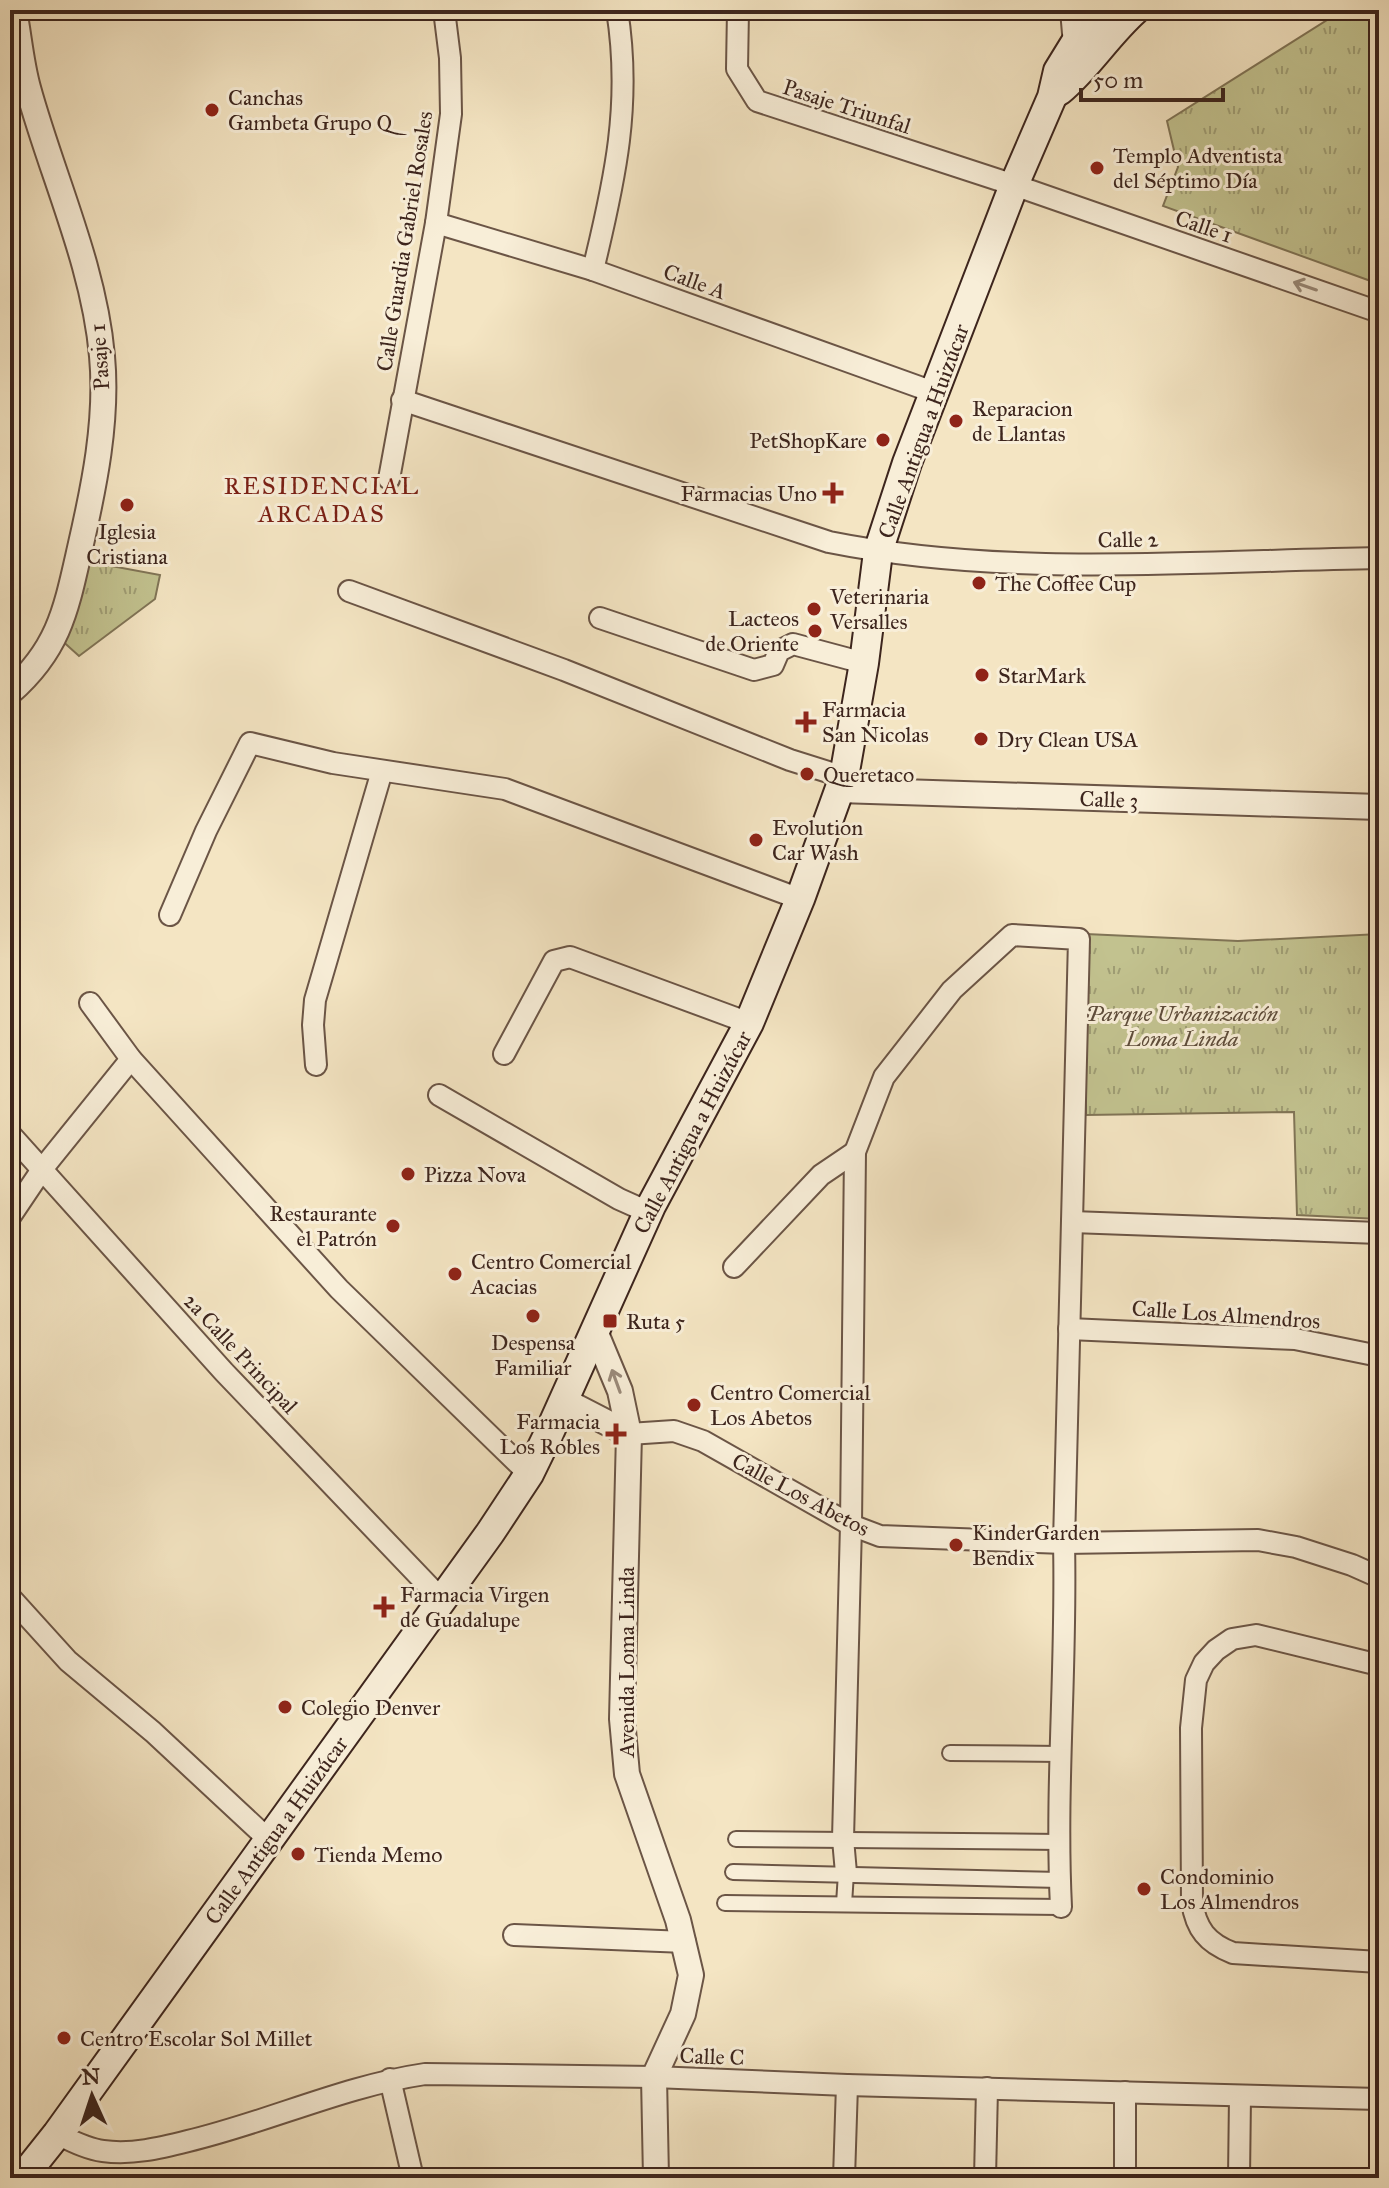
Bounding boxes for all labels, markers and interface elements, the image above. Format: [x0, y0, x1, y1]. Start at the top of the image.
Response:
scale bar [1081, 52, 1223, 102]
text: 50 m [1093, 65, 1143, 95]
street label: Pasaje Triunfal [779, 73, 914, 140]
place label: Canchas Gambeta Grupo Q [228, 84, 408, 136]
marker: Canchas Gambeta Grupo Q [203, 101, 221, 119]
street label: Calle Guardia Gabriel Rosales [371, 109, 438, 373]
place label: Templo Adventista del Séptimo Día [1113, 142, 1283, 194]
marker: Templo Adventista del Séptimo Día [1088, 159, 1106, 177]
street label: Calle 1 [1172, 204, 1236, 249]
street label: Calle A [660, 258, 730, 305]
one-way arrow [1293, 278, 1318, 293]
street label: Calle Antigua a Huizúcar [872, 320, 975, 542]
street label: Pasaje 1 [84, 323, 115, 391]
place label: Reparacion de Llantas [972, 395, 1073, 447]
marker: Reparacion de Llantas [947, 412, 965, 430]
place label: PetShopKare [749, 427, 867, 454]
marker: PetShopKare [874, 431, 892, 449]
district label: RESIDENCIAL ARCADAS [224, 471, 420, 529]
place label: Farmacias Uno [680, 480, 817, 507]
marker: Farmacias Uno [824, 484, 842, 502]
marker: Iglesia Cristiana [118, 496, 136, 514]
place label: Iglesia Cristiana [86, 518, 169, 570]
street label: Calle 2 [1097, 525, 1159, 554]
place label: The Coffee Cup [995, 570, 1136, 597]
marker: The Coffee Cup [970, 574, 988, 592]
place label: Veterinaria Versalles [829, 583, 930, 635]
marker: Veterinaria Versalles [805, 600, 823, 618]
place label: Lacteos de Oriente [705, 605, 799, 657]
marker: Lacteos de Oriente [806, 622, 824, 640]
place label: StarMark [998, 662, 1087, 689]
marker: StarMark [973, 666, 991, 684]
place label: Farmacia San Nicolas [822, 696, 929, 748]
marker: Farmacia San Nicolas [797, 713, 815, 731]
place label: Dry Clean USA [997, 726, 1139, 753]
marker: Dry Clean USA [972, 730, 990, 748]
place label: Queretaco [823, 761, 914, 788]
marker: Queretaco [798, 765, 816, 783]
street label: Calle 3 [1079, 785, 1139, 814]
place label: Evolution Car Wash [772, 814, 863, 866]
marker: Evolution Car Wash [747, 831, 765, 849]
park label: Parque Urbanización Loma Linda [1086, 1000, 1278, 1052]
street label: Calle Antigua a Huizúcar [627, 1025, 758, 1238]
place label: Pizza Nova [424, 1161, 527, 1188]
marker: Pizza Nova [399, 1165, 417, 1183]
place label: Restaurante el Patrón [269, 1200, 377, 1252]
marker: Restaurante el Patrón [384, 1217, 402, 1235]
place label: Centro Comercial Acacias [470, 1248, 631, 1300]
marker: Centro Comercial Acacias [446, 1265, 464, 1283]
street label: 2a Calle Principal [178, 1287, 303, 1419]
street label: Calle Los Almendros [1131, 1294, 1321, 1335]
marker: Despensa Familiar [524, 1307, 542, 1325]
place label: Ruta 5 [626, 1308, 685, 1335]
marker: Ruta 5 [601, 1312, 619, 1330]
place label: Despensa Familiar [491, 1329, 576, 1381]
one-way arrow [608, 1369, 622, 1394]
place label: Centro Comercial Los Abetos [710, 1379, 870, 1431]
marker: Centro Comercial Los Abetos [685, 1396, 703, 1414]
place label: Farmacia Los Robles [500, 1408, 601, 1460]
marker: Farmacia Los Robles [607, 1425, 625, 1443]
street label: Calle Los Abetos [727, 1447, 874, 1542]
place label: KinderGarden Bendix [972, 1519, 1100, 1571]
marker: KinderGarden Bendix [947, 1536, 965, 1554]
street label: Avenida Loma Linda [613, 1566, 640, 1758]
place label: Farmacia Virgen de Guadalupe [400, 1581, 550, 1633]
marker: Farmacia Virgen de Guadalupe [375, 1598, 393, 1616]
place label: Colegio Denver [301, 1694, 441, 1721]
marker: Colegio Denver [276, 1698, 294, 1716]
street label: Calle Antigua a Huizúcar [199, 1730, 354, 1930]
place label: Tienda Memo [314, 1841, 442, 1868]
marker: Tienda Memo [289, 1845, 307, 1863]
place label: Condominio Los Almendros [1160, 1863, 1299, 1915]
marker: Condominio Los Almendros [1135, 1880, 1153, 1898]
place label: Centro Escolar Sol Millet [80, 2025, 313, 2052]
marker: Centro Escolar Sol Millet [55, 2029, 73, 2047]
street label: Calle C [679, 2042, 745, 2071]
north arrow [52, 2056, 132, 2136]
text: N [81, 2063, 101, 2090]

